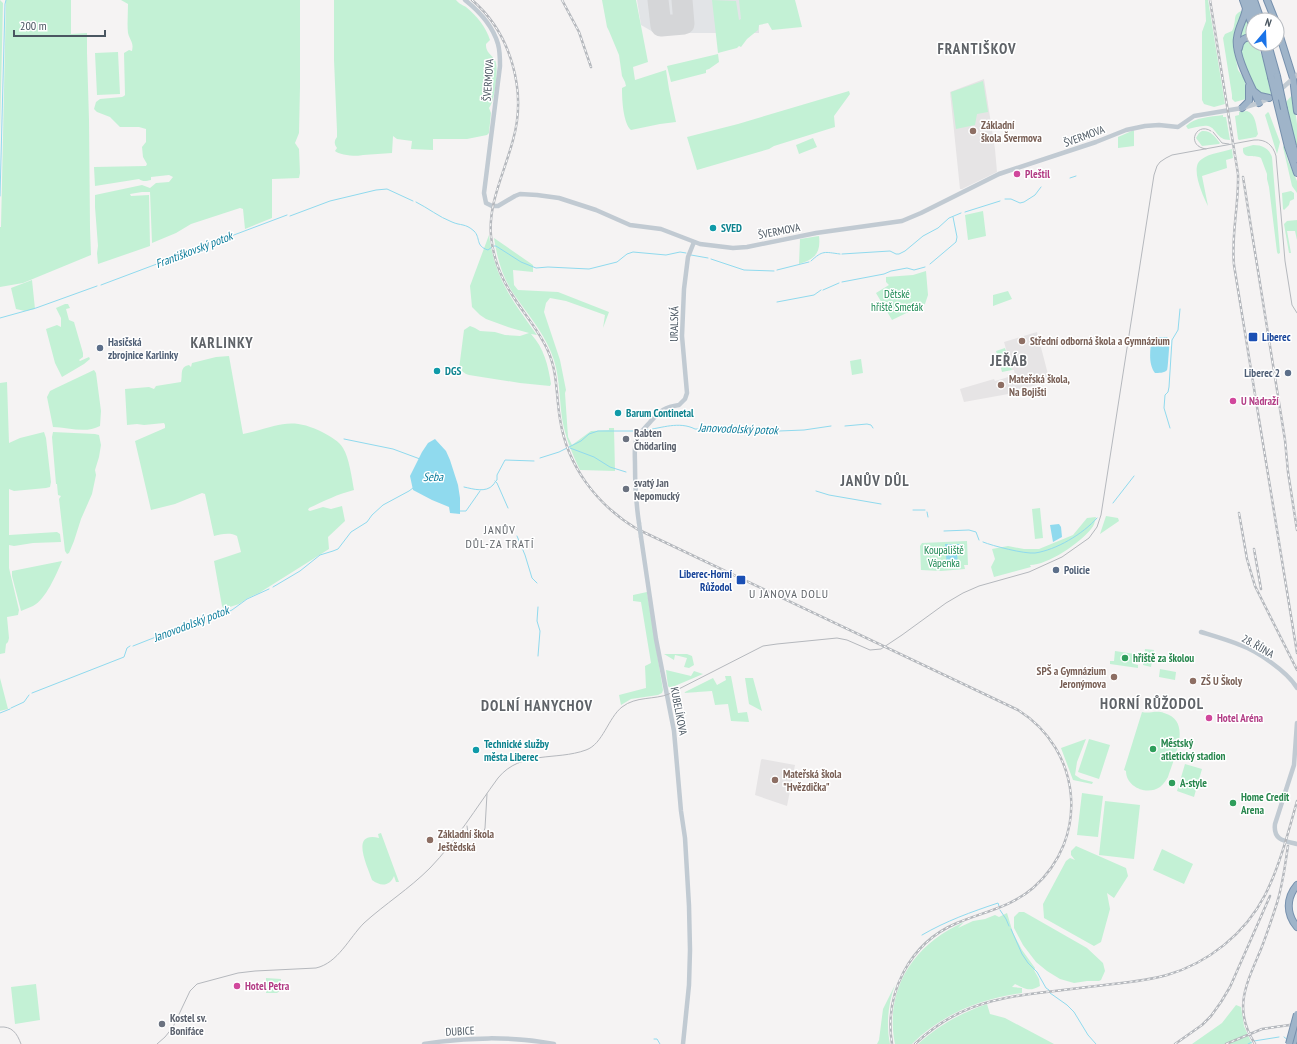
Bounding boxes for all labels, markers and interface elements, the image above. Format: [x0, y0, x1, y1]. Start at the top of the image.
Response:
scale bar [14, 12, 105, 38]
north arrow [1245, 12, 1285, 52]
text: N [1263, 15, 1273, 30]
text: 200 m [20, 18, 47, 33]
district label: FRANTIŠKOV [937, 39, 1017, 58]
street label: ŠVERMOVA [480, 58, 497, 102]
place label: Základní škola Švermova [981, 118, 1042, 145]
street label: ŠVERMOVA [1062, 122, 1107, 150]
marker: Základní škola Švermova [968, 126, 978, 136]
place label: Pleštil [1025, 167, 1050, 181]
marker: Pleštil [1012, 169, 1022, 179]
street label: ŠVERMOVA [757, 220, 802, 242]
place label: SVED [721, 221, 742, 235]
marker: SVED [708, 223, 718, 233]
water label: Františkovský potok [153, 227, 236, 271]
park label: Dětské hřiště Smeťák [871, 287, 924, 314]
street label: URALSKÁ [667, 305, 681, 342]
place label: Liberec [1262, 330, 1291, 344]
marker: Liberec [1247, 331, 1259, 343]
district label: KARLINKY [190, 333, 254, 352]
place label: Střední odborná škola a Gymnázium [1030, 334, 1170, 348]
place label: Hasičská zbrojnice Karlinky [108, 335, 179, 362]
marker: Střední odborná škola a Gymnázium [1017, 336, 1027, 346]
marker: Hasičská zbrojnice Karlinky [95, 343, 105, 353]
district label: JEŘÁB [989, 351, 1028, 370]
place label: DGS [445, 364, 461, 378]
marker: DGS [432, 366, 442, 376]
place label: Liberec 2 [1244, 366, 1280, 380]
marker: Liberec 2 [1283, 368, 1293, 378]
place label: Mateřská škola, Na Bojišti [1009, 372, 1070, 399]
marker: Mateřská škola, Na Bojišti [996, 380, 1006, 390]
place label: U Nádraží [1241, 394, 1279, 408]
marker: U Nádraží [1228, 396, 1238, 406]
place label: Barum Continetal [626, 406, 694, 420]
marker: Barum Continetal [613, 408, 623, 418]
water label: Janovodolský potok [697, 420, 780, 437]
place label: Rabten Čhödarling [634, 426, 677, 453]
marker: Rabten Čhödarling [621, 434, 631, 444]
water label: Seba [423, 469, 444, 484]
district label: JANŮV DŮL [839, 471, 910, 490]
place label: svatý Jan Nepomucký [634, 476, 680, 503]
marker: svatý Jan Nepomucký [621, 484, 631, 494]
district label: JANŮV DŮL-ZA TRATÍ [466, 522, 534, 551]
park label: Koupaliště Vápenka [924, 543, 964, 570]
place label: Policie [1064, 563, 1090, 577]
marker: Policie [1051, 565, 1061, 575]
place label: Liberec-Horní Růžodol [679, 567, 733, 594]
marker: Liberec-Horní Růžodol [735, 574, 747, 586]
district label: U JANOVA DOLU [749, 586, 829, 601]
water label: Janovodolský potok [150, 602, 232, 645]
street label: 28. ŘÍJNA [1239, 631, 1277, 661]
place label: hřiště za školou [1133, 651, 1194, 665]
marker: hřiště za školou [1120, 653, 1130, 663]
place label: SPŠ a Gymnázium Jeronýmova [1037, 664, 1106, 691]
marker: SPŠ a Gymnázium Jeronýmova [1109, 672, 1119, 682]
place label: ZŠ U Školy [1201, 674, 1243, 688]
marker: ZŠ U Školy [1188, 676, 1198, 686]
street label: KUBELÍKOVA [667, 686, 691, 737]
district label: HORNÍ RŮŽODOL [1100, 694, 1204, 713]
district label: DOLNÍ HANYCHOV [481, 696, 593, 715]
place label: Hotel Aréna [1217, 711, 1264, 725]
marker: Hotel Aréna [1204, 713, 1214, 723]
place label: Městský atletický stadion [1161, 736, 1226, 763]
place label: Technické služby města Liberec [484, 737, 550, 764]
marker: Městský atletický stadion [1148, 744, 1158, 754]
marker: Technické služby města Liberec [471, 745, 481, 755]
place label: Mateřská škola "Hvězdička" [783, 767, 842, 794]
marker: Mateřská škola "Hvězdička" [770, 775, 780, 785]
place label: A-style [1179, 776, 1207, 790]
marker: A-style [1167, 778, 1177, 788]
place label: Home Credit Arena [1240, 790, 1290, 817]
marker: Home Credit Arena [1228, 798, 1238, 808]
place label: Základní škola Ještědská [437, 827, 495, 854]
marker: Základní škola Ještědská [425, 835, 435, 845]
place label: Hotel Petra [245, 979, 290, 993]
marker: Hotel Petra [232, 981, 242, 991]
place label: Kostel sv. Bonifáce [170, 1011, 207, 1038]
marker: Kostel sv. Bonifáce [157, 1019, 167, 1029]
street label: DUBICE [445, 1023, 475, 1039]

